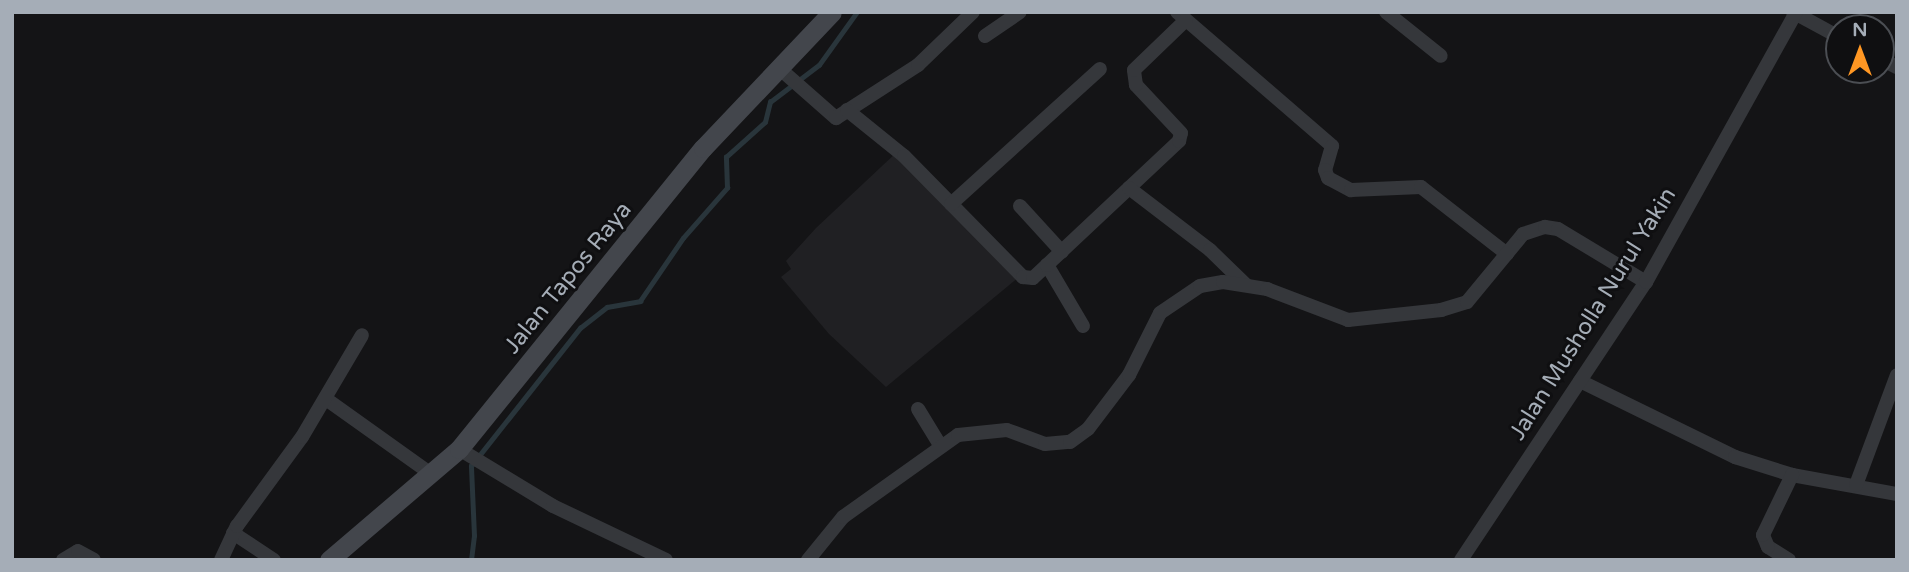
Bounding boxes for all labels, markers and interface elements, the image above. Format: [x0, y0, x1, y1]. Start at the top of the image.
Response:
north arrow [1825, 14, 1895, 84]
text: N [1852, 19, 1868, 41]
street label: Jalan Musholla Nurul Yakin [1504, 183, 1682, 445]
street label: Jalan Tapos Raya [498, 197, 638, 359]

